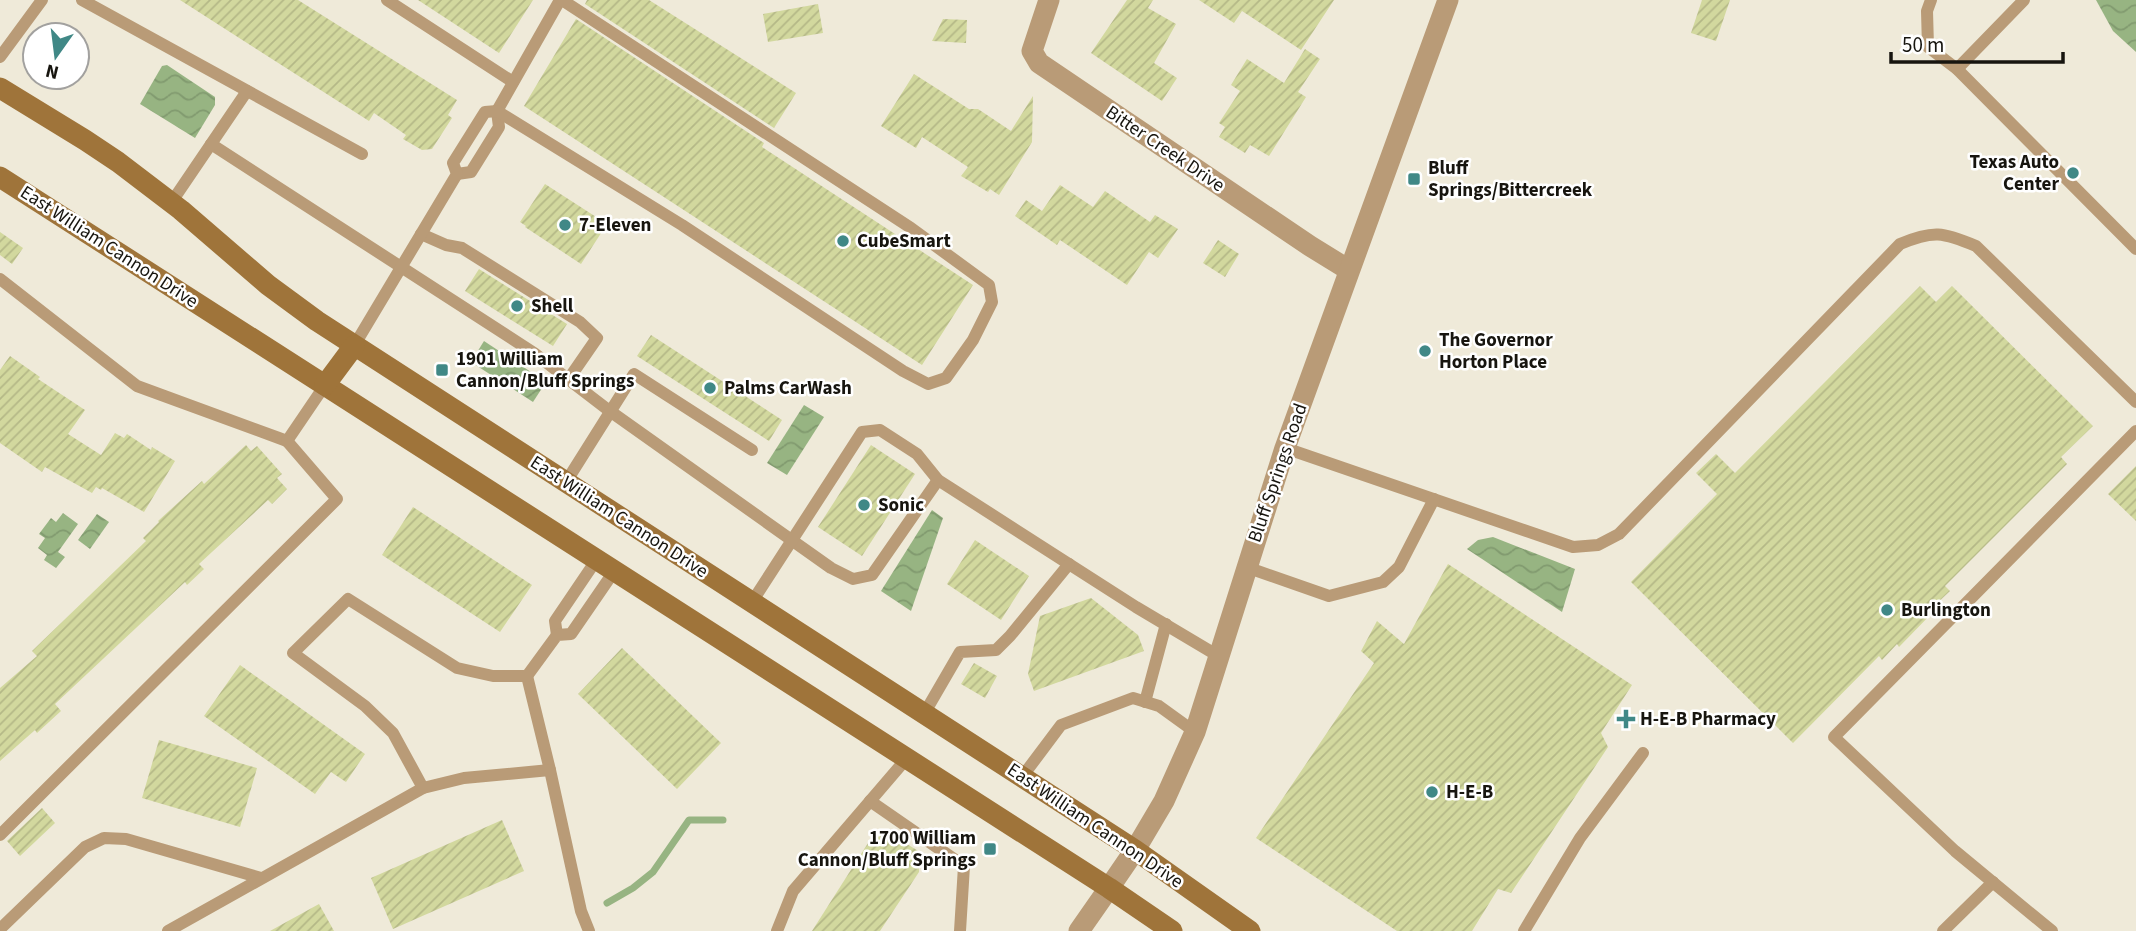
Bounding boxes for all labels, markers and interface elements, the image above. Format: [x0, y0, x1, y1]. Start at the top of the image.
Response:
north arrow [21, 21, 91, 91]
scale bar [1891, 21, 2062, 65]
text: 50 m [1902, 30, 1944, 60]
text: N [43, 56, 62, 86]
street label: Bitter Creek Drive [1100, 99, 1230, 199]
place label: Texas Auto Center [1969, 149, 2059, 198]
place label: Bluff Springs/Bittercreek [1428, 155, 1593, 204]
marker: Texas Auto Center [2065, 165, 2081, 181]
marker: Bluff Springs/Bittercreek [1406, 171, 1422, 187]
street label: East William Cannon Drive [15, 179, 203, 315]
place label: 7-Eleven [579, 212, 651, 239]
marker: 7-Eleven [557, 217, 573, 233]
place label: CubeSmart [857, 228, 951, 255]
marker: CubeSmart [835, 233, 851, 249]
place label: Shell [531, 293, 574, 320]
marker: Shell [509, 298, 525, 314]
place label: The Governor Horton Place [1439, 327, 1553, 376]
marker: The Governor Horton Place [1417, 343, 1433, 359]
place label: 1901 William Cannon/Bluff Springs [456, 346, 634, 395]
marker: 1901 William Cannon/Bluff Springs [434, 362, 450, 378]
place label: Palms CarWash [724, 375, 852, 402]
marker: Palms CarWash [702, 380, 718, 396]
street label: Bluff Springs Road [1242, 400, 1314, 546]
street label: East William Cannon Drive [525, 449, 713, 585]
place label: Sonic [878, 492, 924, 519]
marker: Sonic [856, 497, 872, 513]
place label: Burlington [1901, 597, 1991, 624]
marker: Burlington [1879, 602, 1895, 618]
place label: H-E-B Pharmacy [1640, 706, 1776, 733]
marker: H-E-B Pharmacy [1618, 711, 1634, 727]
street label: East William Cannon Drive [1001, 757, 1189, 895]
place label: H-E-B [1446, 779, 1493, 806]
marker: H-E-B [1424, 784, 1440, 800]
place label: 1700 William Cannon/Bluff Springs [798, 825, 976, 874]
marker: 1700 William Cannon/Bluff Springs [982, 841, 998, 857]

